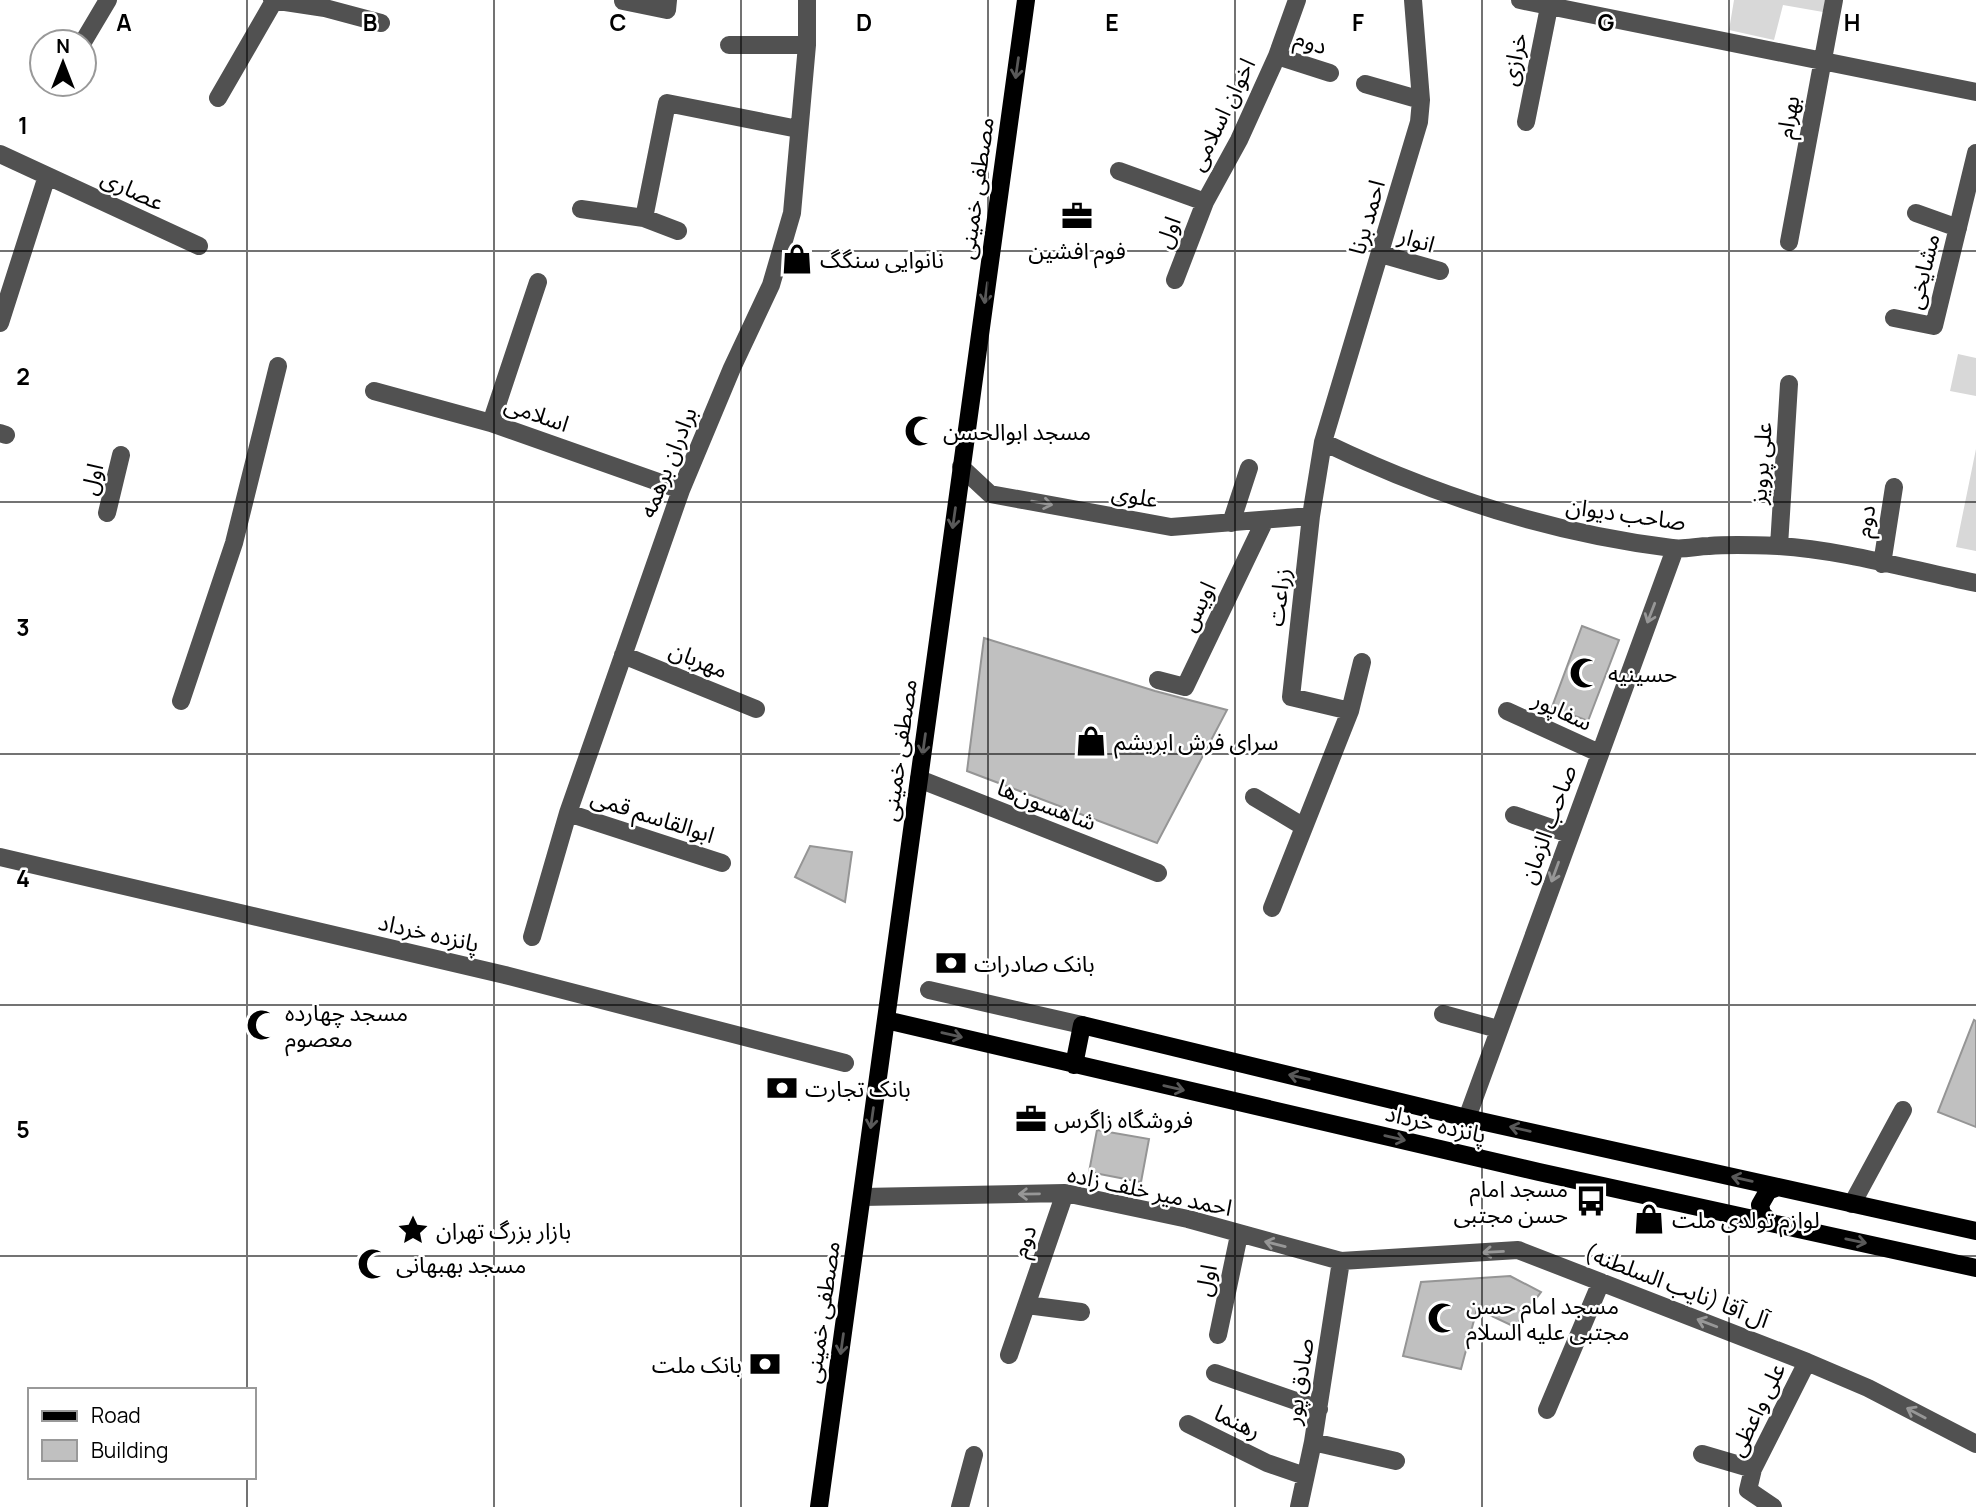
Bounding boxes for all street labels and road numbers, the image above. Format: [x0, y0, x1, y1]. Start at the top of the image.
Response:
street label: دوم [1290, 21, 1331, 64]
street label: خرازی [1492, 30, 1534, 88]
street label: اخوان اسلامی [1180, 52, 1262, 176]
street label: بهرام [1768, 93, 1809, 141]
street label: مصطفی خمینی [949, 115, 1001, 261]
street label: عصاری [96, 161, 170, 217]
street label: احمد برنا [1340, 176, 1392, 258]
street label: اول [1146, 211, 1188, 253]
street label: انوار [1394, 218, 1439, 260]
street label: مشایخی [1897, 230, 1947, 312]
street label: اسلامی [500, 387, 574, 439]
street label: برادران برهمه [630, 402, 704, 522]
street label: علی پرویز [1741, 421, 1779, 506]
street label: اول [72, 460, 110, 498]
street label: علوی [1109, 475, 1161, 515]
street label: صاحب دیوان [1564, 489, 1688, 537]
street label: دوم [1846, 503, 1885, 540]
street label: زراعت [1259, 566, 1297, 628]
street label: اویس [1171, 576, 1223, 636]
street label: مهربان [665, 633, 733, 685]
street label: مصطفی خمینی [872, 677, 924, 823]
street label: سفاپور [1527, 682, 1598, 738]
street label: صاحب الزمان [1511, 760, 1583, 888]
street label: شاهسون‌ها [993, 770, 1101, 838]
street label: ابوالقاسم قمی [587, 780, 719, 852]
street label: پانزده خرداد [375, 905, 483, 959]
street label: پانزده خرداد [1382, 1096, 1490, 1150]
street label: احمد میر خلف زاده [1065, 1157, 1235, 1223]
street label: دوم [1003, 1220, 1046, 1262]
street label: آل آقا (نایب السلطنه) [1580, 1235, 1775, 1335]
street label: مصطفی خمینی [795, 1239, 847, 1385]
street label: اول [1186, 1261, 1224, 1299]
street label: صادق پور [1275, 1336, 1321, 1427]
street label: علی واعظی [1720, 1357, 1792, 1461]
street label: رهنما [1209, 1396, 1267, 1446]

